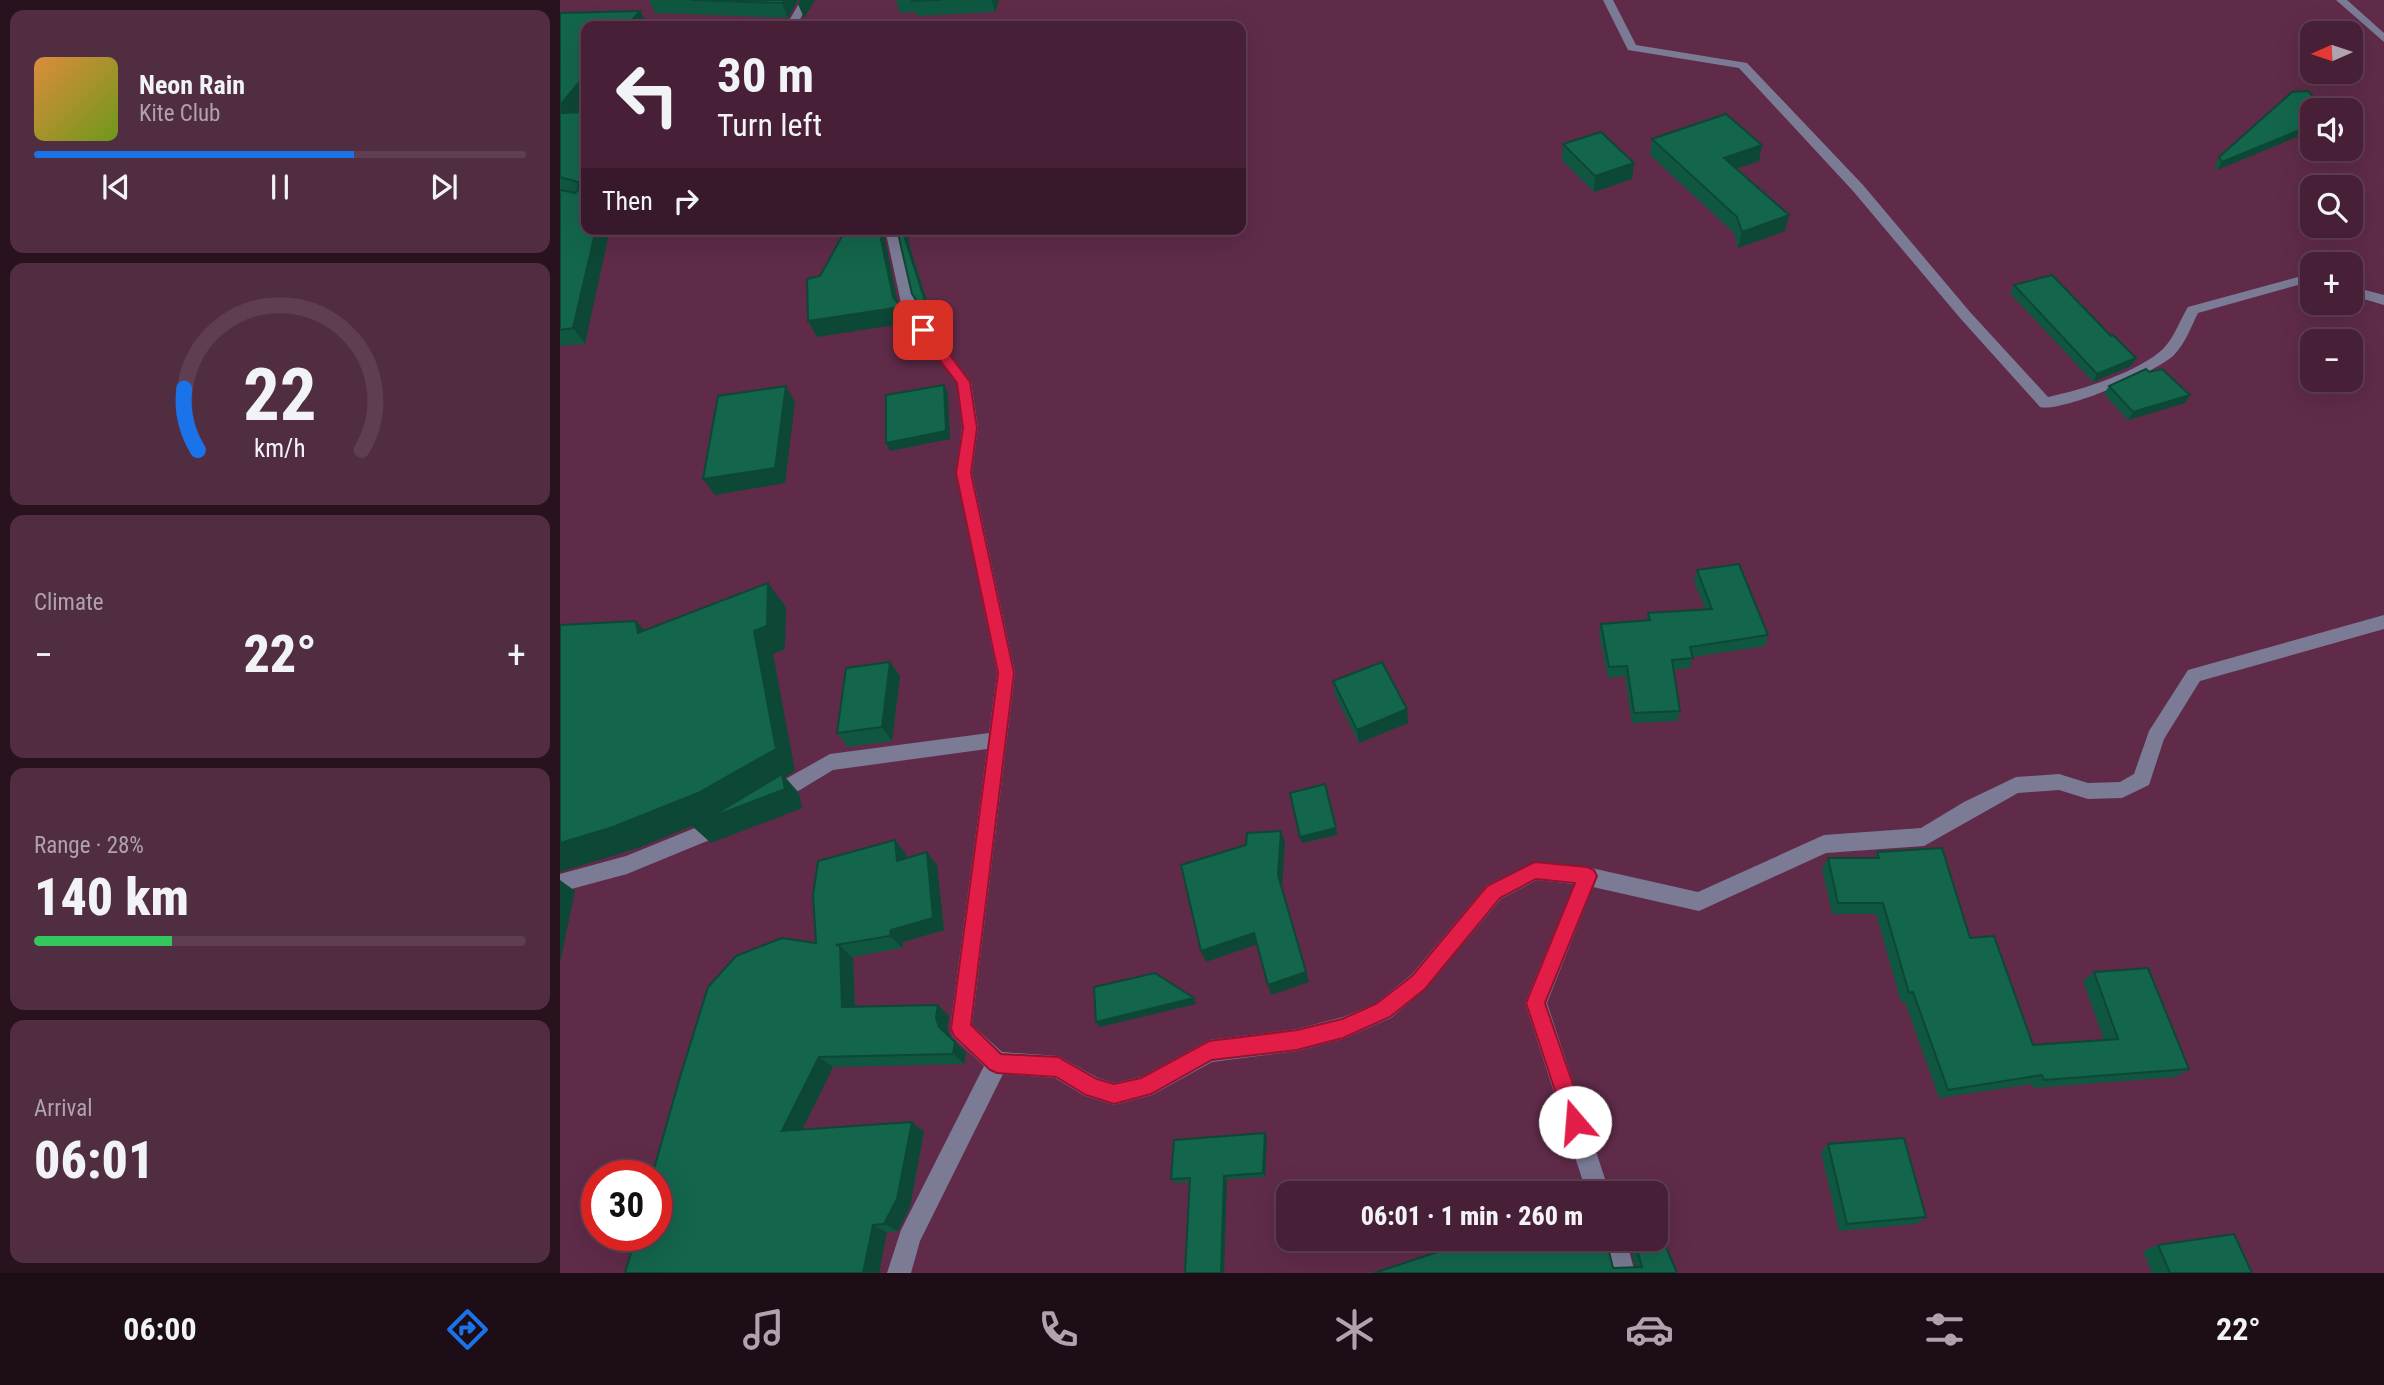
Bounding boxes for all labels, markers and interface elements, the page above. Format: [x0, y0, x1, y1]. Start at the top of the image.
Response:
north arrow [2300, 21, 2362, 84]
map controls [2300, 21, 2363, 392]
text: 30 m [717, 47, 814, 104]
icon: left [602, 49, 693, 140]
text: Neon Rain [139, 70, 245, 100]
button: sound [2300, 98, 2363, 161]
text: Kite Club [139, 100, 220, 127]
text: Turn left [717, 106, 822, 144]
icon: previous [97, 168, 135, 206]
icon: pause [261, 168, 299, 206]
icon: next [425, 168, 463, 206]
button: search [2300, 175, 2363, 238]
icon: right [667, 182, 705, 220]
text: Then [602, 186, 653, 216]
button: + [2300, 252, 2363, 315]
pin [893, 300, 953, 360]
icon: arrive [904, 311, 942, 349]
button: − [2300, 329, 2363, 392]
text: 22 [243, 352, 317, 438]
text: km/h [254, 434, 306, 463]
text: Climate [34, 589, 104, 616]
text: 22° [243, 624, 317, 685]
text: − [34, 633, 53, 677]
text: + [507, 633, 526, 677]
text: Range · 28% [34, 832, 144, 859]
text: 140 km [34, 867, 189, 928]
position arrow [1538, 1085, 1612, 1159]
text: Arrival [34, 1095, 93, 1122]
text: 06:01 [34, 1130, 154, 1191]
speed limit sign: 30 [581, 1160, 672, 1251]
text: 06:01 · 1 min · 260 m [1361, 1201, 1583, 1231]
icon: directions [443, 1305, 492, 1354]
icon: music [739, 1305, 788, 1354]
icon: phone [1034, 1305, 1083, 1354]
icon: climate [1330, 1305, 1379, 1354]
icon: car [1625, 1305, 1674, 1354]
icon: filters [1920, 1305, 1969, 1354]
text: 06:00 [123, 1310, 197, 1348]
text: 22° [2216, 1310, 2261, 1348]

